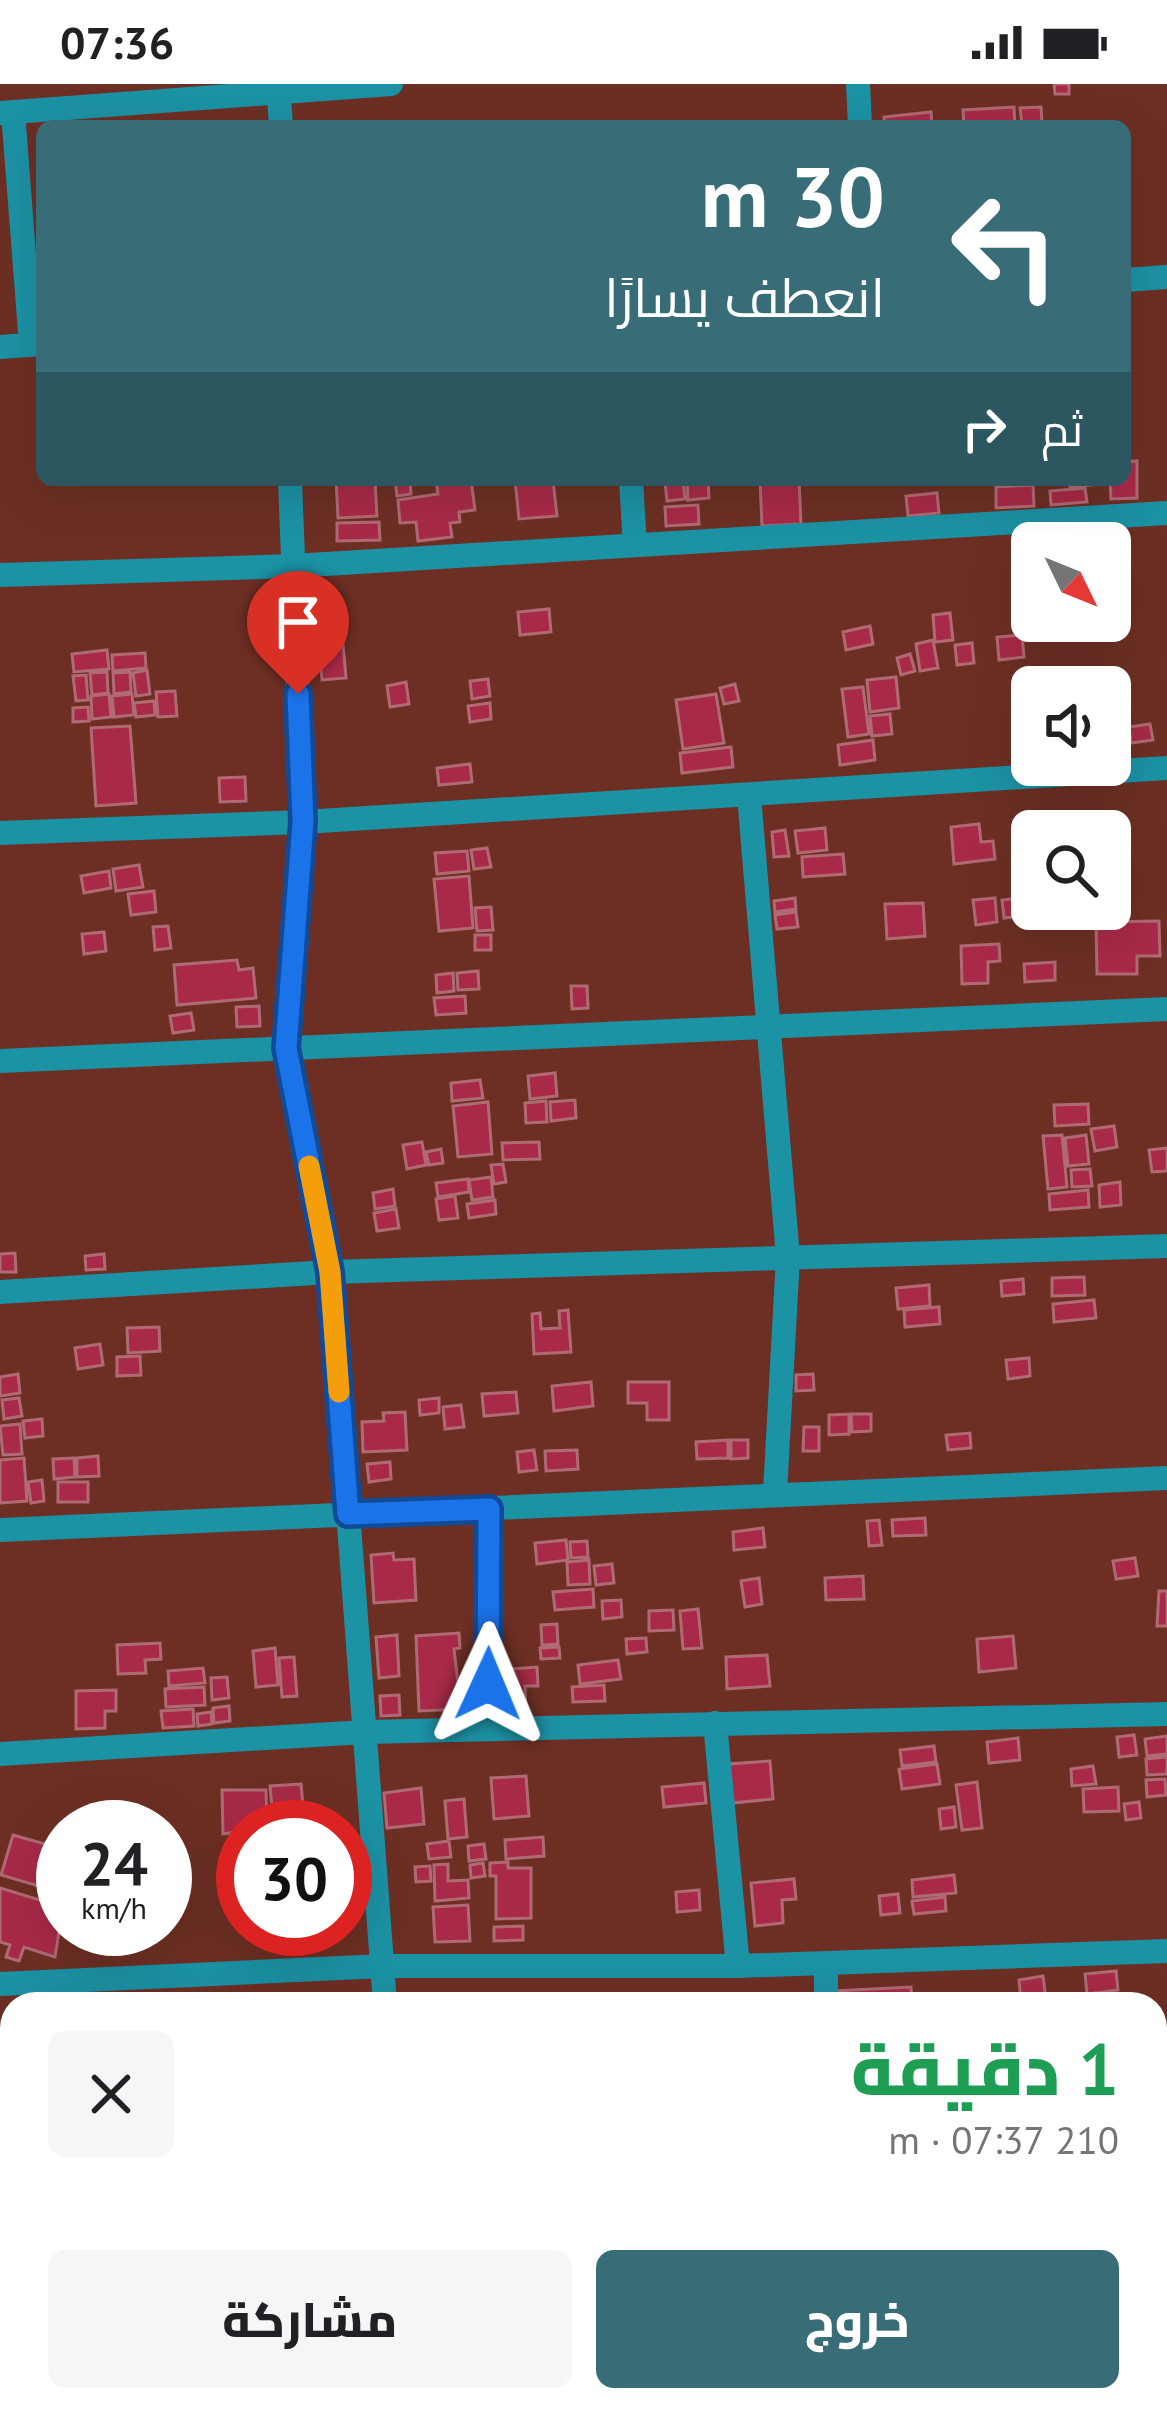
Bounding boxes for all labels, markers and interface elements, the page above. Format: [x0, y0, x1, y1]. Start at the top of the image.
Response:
text: 07:36 [60, 13, 174, 71]
text: 30 m [701, 141, 885, 250]
icon: left [927, 168, 1083, 324]
text: انعطف يسارًا [604, 262, 885, 332]
icon: right [951, 396, 1017, 462]
text: ثم [1041, 400, 1083, 458]
north arrow [1011, 522, 1131, 642]
map controls [1011, 522, 1131, 930]
pin [247, 571, 349, 694]
icon: arrive [265, 589, 331, 655]
button: sound [1011, 666, 1131, 786]
button: search [1011, 810, 1131, 930]
position arrow [425, 1621, 551, 1747]
speed limit sign: 30 [216, 1800, 372, 1956]
text: 24 [80, 1824, 148, 1902]
text: km/h [81, 1888, 147, 1927]
text: 1 دقيقة [851, 2022, 1119, 2115]
button: close [48, 2031, 174, 2157]
text: 210 m · 07:37 [888, 2114, 1119, 2165]
button: مشاركة [48, 2250, 572, 2388]
button: خروج [596, 2250, 1119, 2388]

